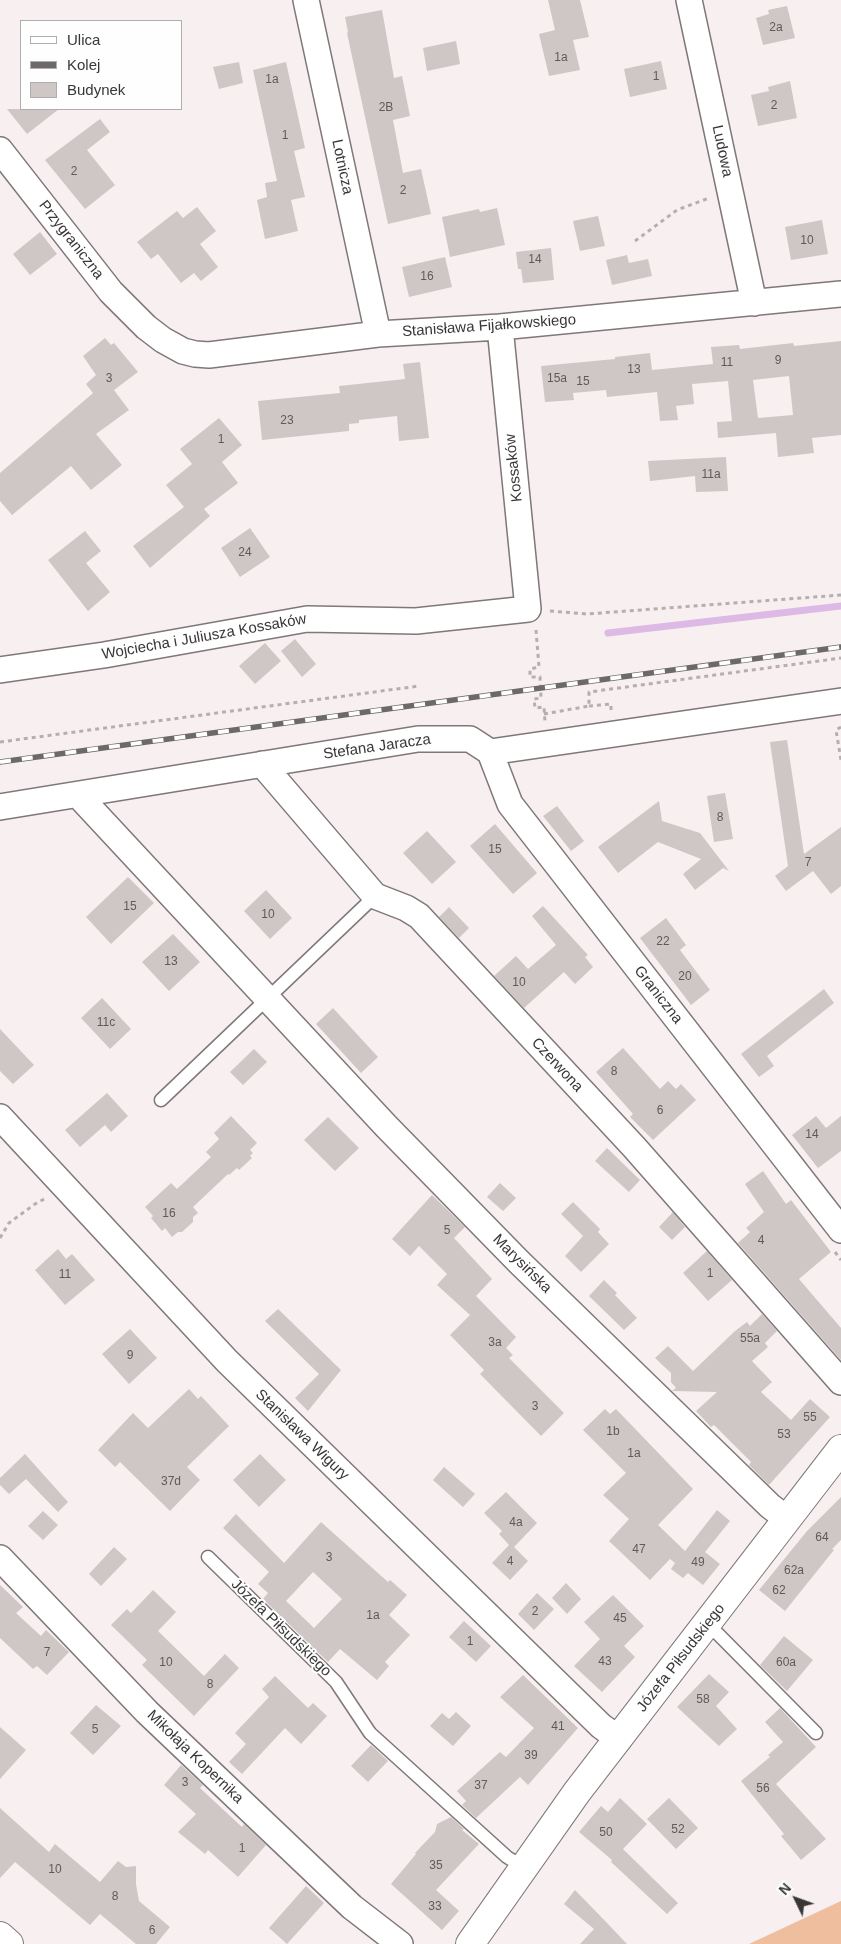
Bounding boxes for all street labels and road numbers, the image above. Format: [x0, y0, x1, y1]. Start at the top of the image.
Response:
street label: Ludowa [708, 123, 736, 179]
street label: Lotnicza [327, 138, 357, 196]
street label: Przygraniczna [35, 197, 107, 283]
street label: Stanisława Fijałkowskiego [401, 311, 577, 341]
street label: Kossaków [501, 433, 527, 503]
street label: Wojciecha i Juliusza Kossaków [100, 610, 308, 664]
street label: Stefana Jaracza [322, 731, 432, 763]
street label: Graniczna [630, 963, 686, 1027]
street label: Czerwona [527, 1034, 587, 1096]
street label: Marysińska [489, 1231, 555, 1297]
street label: Stanisława Wigury [251, 1386, 353, 1484]
street label: Józefa Piłsudskiego [227, 1575, 335, 1681]
street label: Józefa Piłsudskiego [633, 1600, 729, 1716]
street label: Mikołaja Kopernika [143, 1707, 247, 1807]

